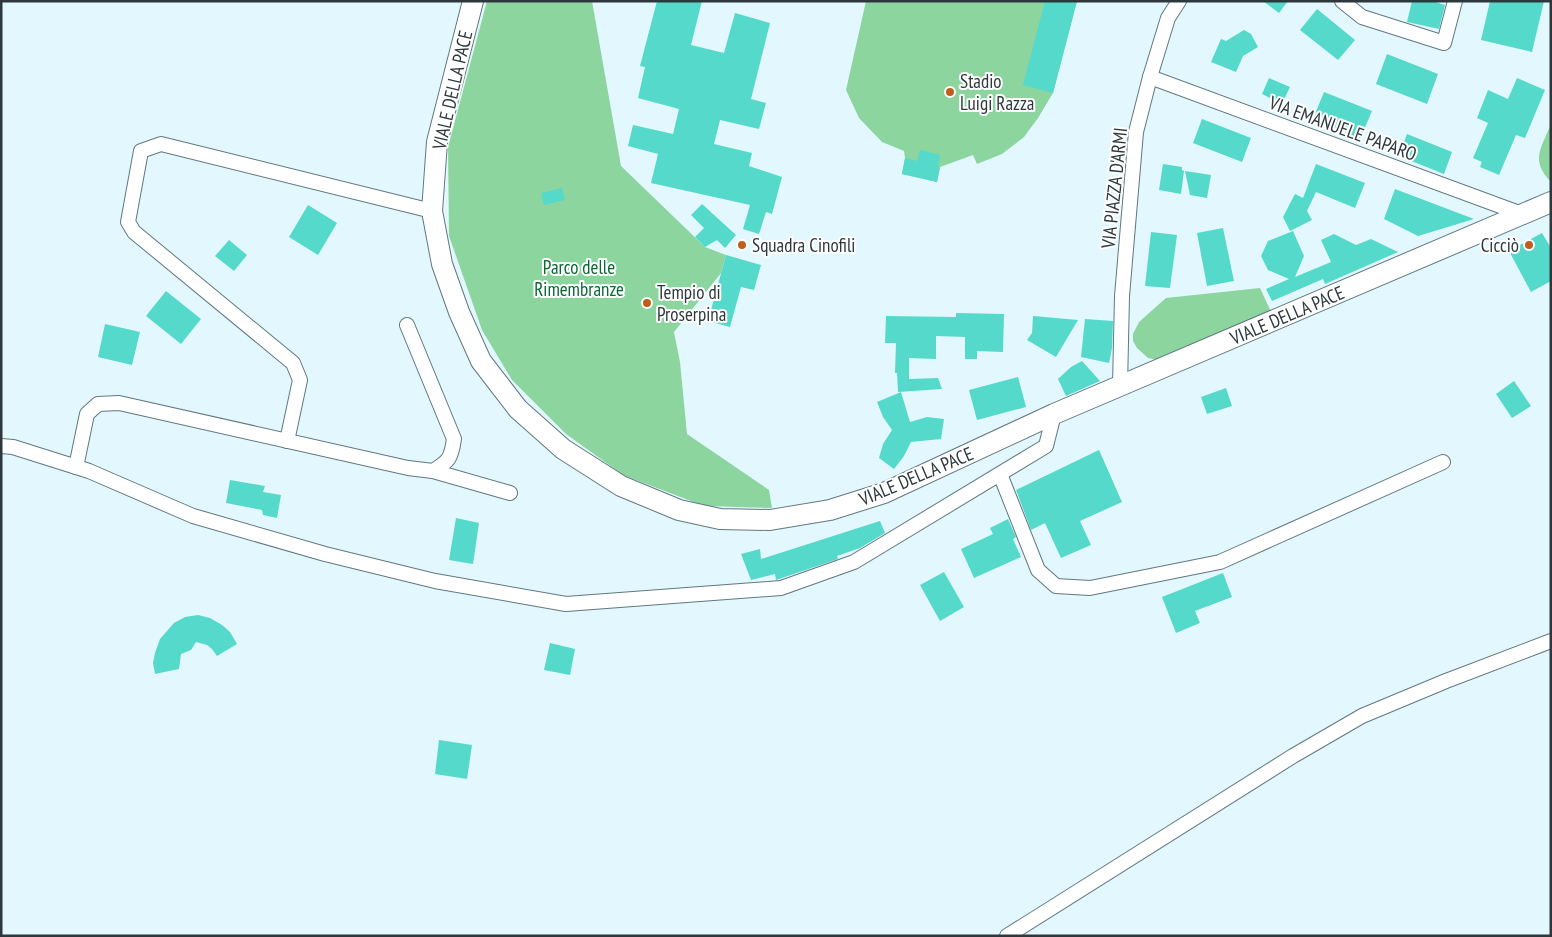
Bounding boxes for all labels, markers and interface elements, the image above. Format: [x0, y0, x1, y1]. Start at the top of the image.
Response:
street label: VIALE DELLA PACE [426, 28, 477, 153]
place label: Stadio Luigi Razza [960, 69, 1034, 115]
marker: Stadio Luigi Razza [944, 86, 956, 98]
street label: VIA EMANUELE PAPARO [1265, 90, 1420, 166]
street label: VIA PIAZZA D'ARMI [1096, 126, 1132, 251]
place label: Squadra Cinofili [752, 233, 855, 257]
place label: Cicciò [1481, 233, 1519, 257]
marker: Squadra Cinofili [736, 239, 748, 251]
marker: Cicciò [1523, 239, 1535, 251]
park label: Parco delle Rimembranze [534, 255, 624, 301]
place label: Tempio di Proserpina [657, 280, 726, 326]
street label: VIALE DELLA PACE [1225, 280, 1348, 350]
marker: Tempio di Proserpina [641, 297, 653, 309]
street label: VIALE DELLA PACE [854, 441, 977, 511]

